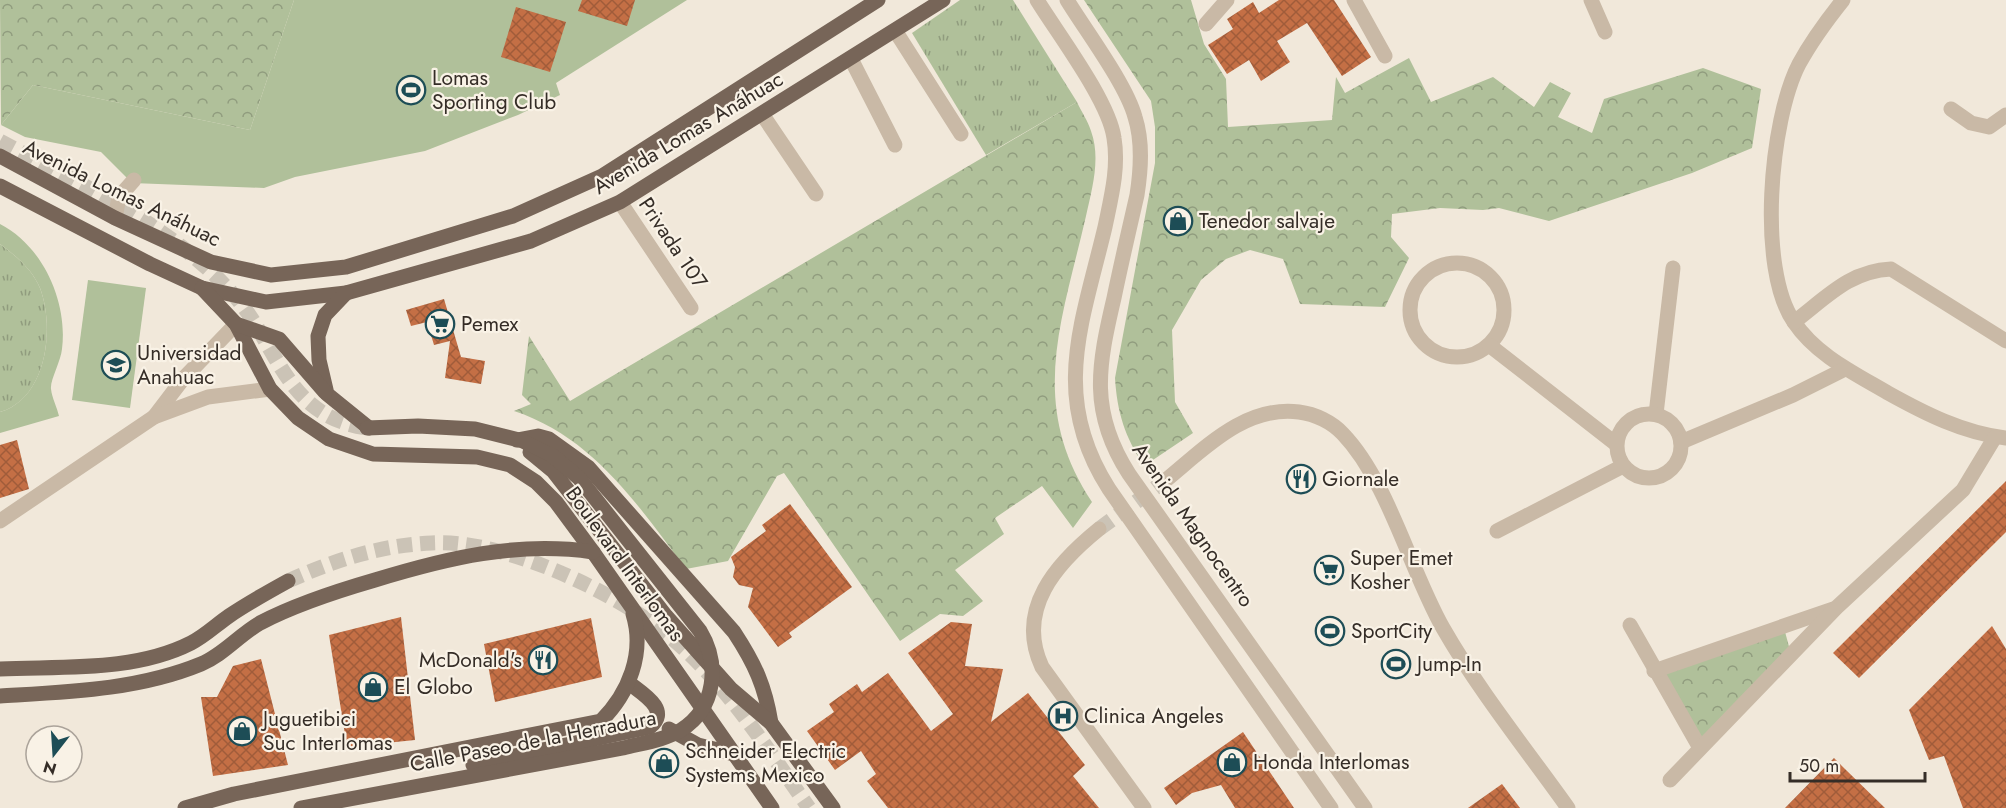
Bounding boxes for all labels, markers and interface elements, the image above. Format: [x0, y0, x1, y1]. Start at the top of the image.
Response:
place label: Lomas Sporting Club [432, 63, 556, 117]
street label: Avenida Lomas Anáhuac [587, 64, 789, 202]
sports icon: Lomas Sporting Club [395, 74, 427, 106]
street label: Avenida Lomas Anáhuac [18, 132, 226, 254]
street label: Privada 107 [631, 191, 715, 295]
shop icon: Tenedor salvaje [1162, 205, 1194, 237]
place label: Tenedor salvaje [1199, 206, 1335, 236]
supermarket icon: Pemex [424, 308, 456, 340]
place label: Pemex [461, 309, 519, 339]
place label: Universidad Anahuac [137, 338, 242, 392]
school or university icon: Universidad Anahuac [100, 349, 132, 381]
street label: Avenida Magnocentro [1125, 437, 1261, 613]
restaurant icon: Giornale [1285, 463, 1317, 495]
place label: Giornale [1322, 464, 1399, 494]
street label: Boulevard Interlomas [559, 480, 691, 648]
place label: Super Emet Kosher [1350, 543, 1453, 597]
supermarket icon: Super Emet Kosher [1313, 554, 1345, 586]
sports icon: SportCity [1314, 615, 1346, 647]
place label: SportCity [1351, 616, 1433, 646]
restaurant icon: McDonald's [527, 644, 559, 676]
place label: McDonald's [419, 645, 522, 675]
sports icon: Jump-In [1380, 648, 1412, 680]
place label: Jump-In [1414, 649, 1482, 679]
shop icon: El Globo [357, 671, 389, 703]
place label: El Globo [394, 672, 473, 702]
hospital icon: Clinica Angeles [1047, 700, 1079, 732]
place label: Clinica Angeles [1084, 701, 1223, 731]
street label: Calle Paseo de la Herradura [407, 702, 659, 780]
place label: Juguetibici Suc Interlomas [260, 704, 392, 758]
shop icon: Juguetibici Suc Interlomas [226, 715, 258, 747]
north arrow [24, 724, 84, 784]
place label: Schneider Electric Systems Mexico [685, 736, 846, 790]
scale bar [1790, 745, 1925, 783]
shop icon: Honda Interlomas [1216, 746, 1248, 778]
shop icon: Schneider Electric Systems Mexico [648, 747, 680, 779]
place label: Honda Interlomas [1253, 747, 1409, 777]
text: 50 m [1799, 753, 1839, 779]
text: N [40, 755, 59, 781]

